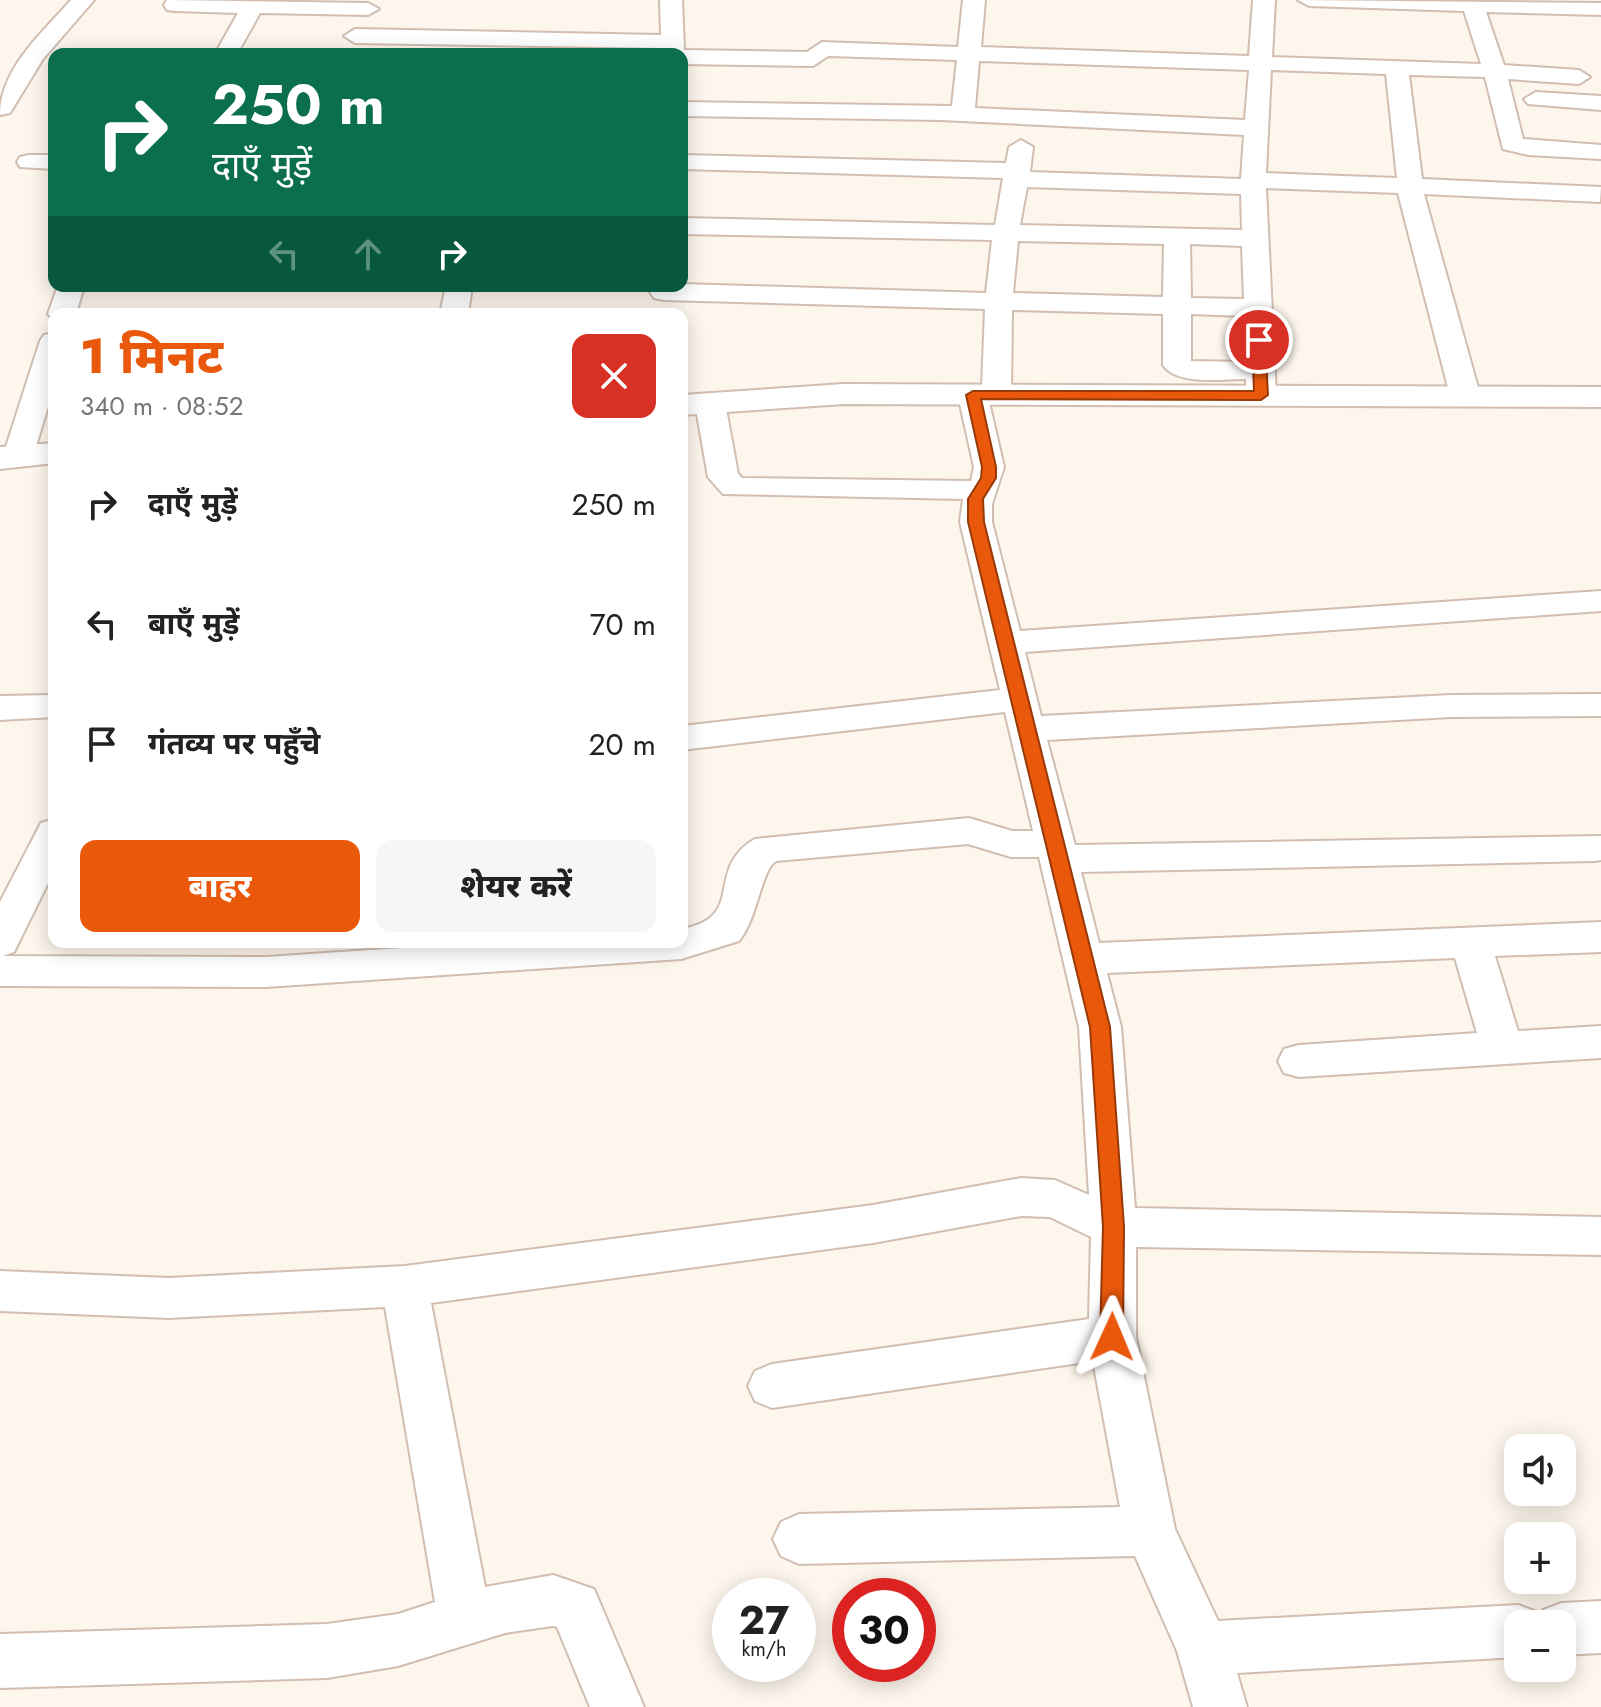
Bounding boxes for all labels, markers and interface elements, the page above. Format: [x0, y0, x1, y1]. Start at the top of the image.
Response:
text: 250 m [212, 64, 385, 145]
icon: right [80, 80, 184, 184]
text: दाएँ मुड़ें [212, 139, 312, 191]
icon: left [262, 232, 306, 276]
icon: ahead [346, 232, 390, 276]
icon: right [430, 232, 474, 276]
pin [1225, 306, 1293, 374]
icon: arrive [1237, 318, 1281, 362]
text: 1 मिनट [80, 322, 223, 391]
button: close [572, 334, 656, 418]
text: 340 m · 08:52 [80, 387, 244, 425]
icon: right [80, 482, 124, 526]
text: दाएँ मुड़ें [148, 482, 238, 525]
text: 250 m [572, 483, 656, 526]
icon: left [80, 602, 124, 646]
text: बाएँ मुड़ें [148, 602, 239, 645]
text: 70 m [590, 603, 656, 646]
icon: arrive [80, 722, 124, 766]
text: गंतव्य पर पहुँचे [148, 722, 320, 765]
text: 20 m [589, 723, 656, 766]
button: बाहर [80, 840, 360, 932]
button: शेयर करें [376, 840, 656, 932]
position arrow [1070, 1295, 1154, 1379]
map controls [1504, 1434, 1576, 1682]
button: sound [1504, 1434, 1576, 1506]
button: + [1504, 1522, 1576, 1594]
speed limit sign: 30 [832, 1578, 936, 1682]
text: 27 [739, 1591, 789, 1649]
button: − [1504, 1610, 1576, 1682]
text: km/h [741, 1635, 787, 1664]

